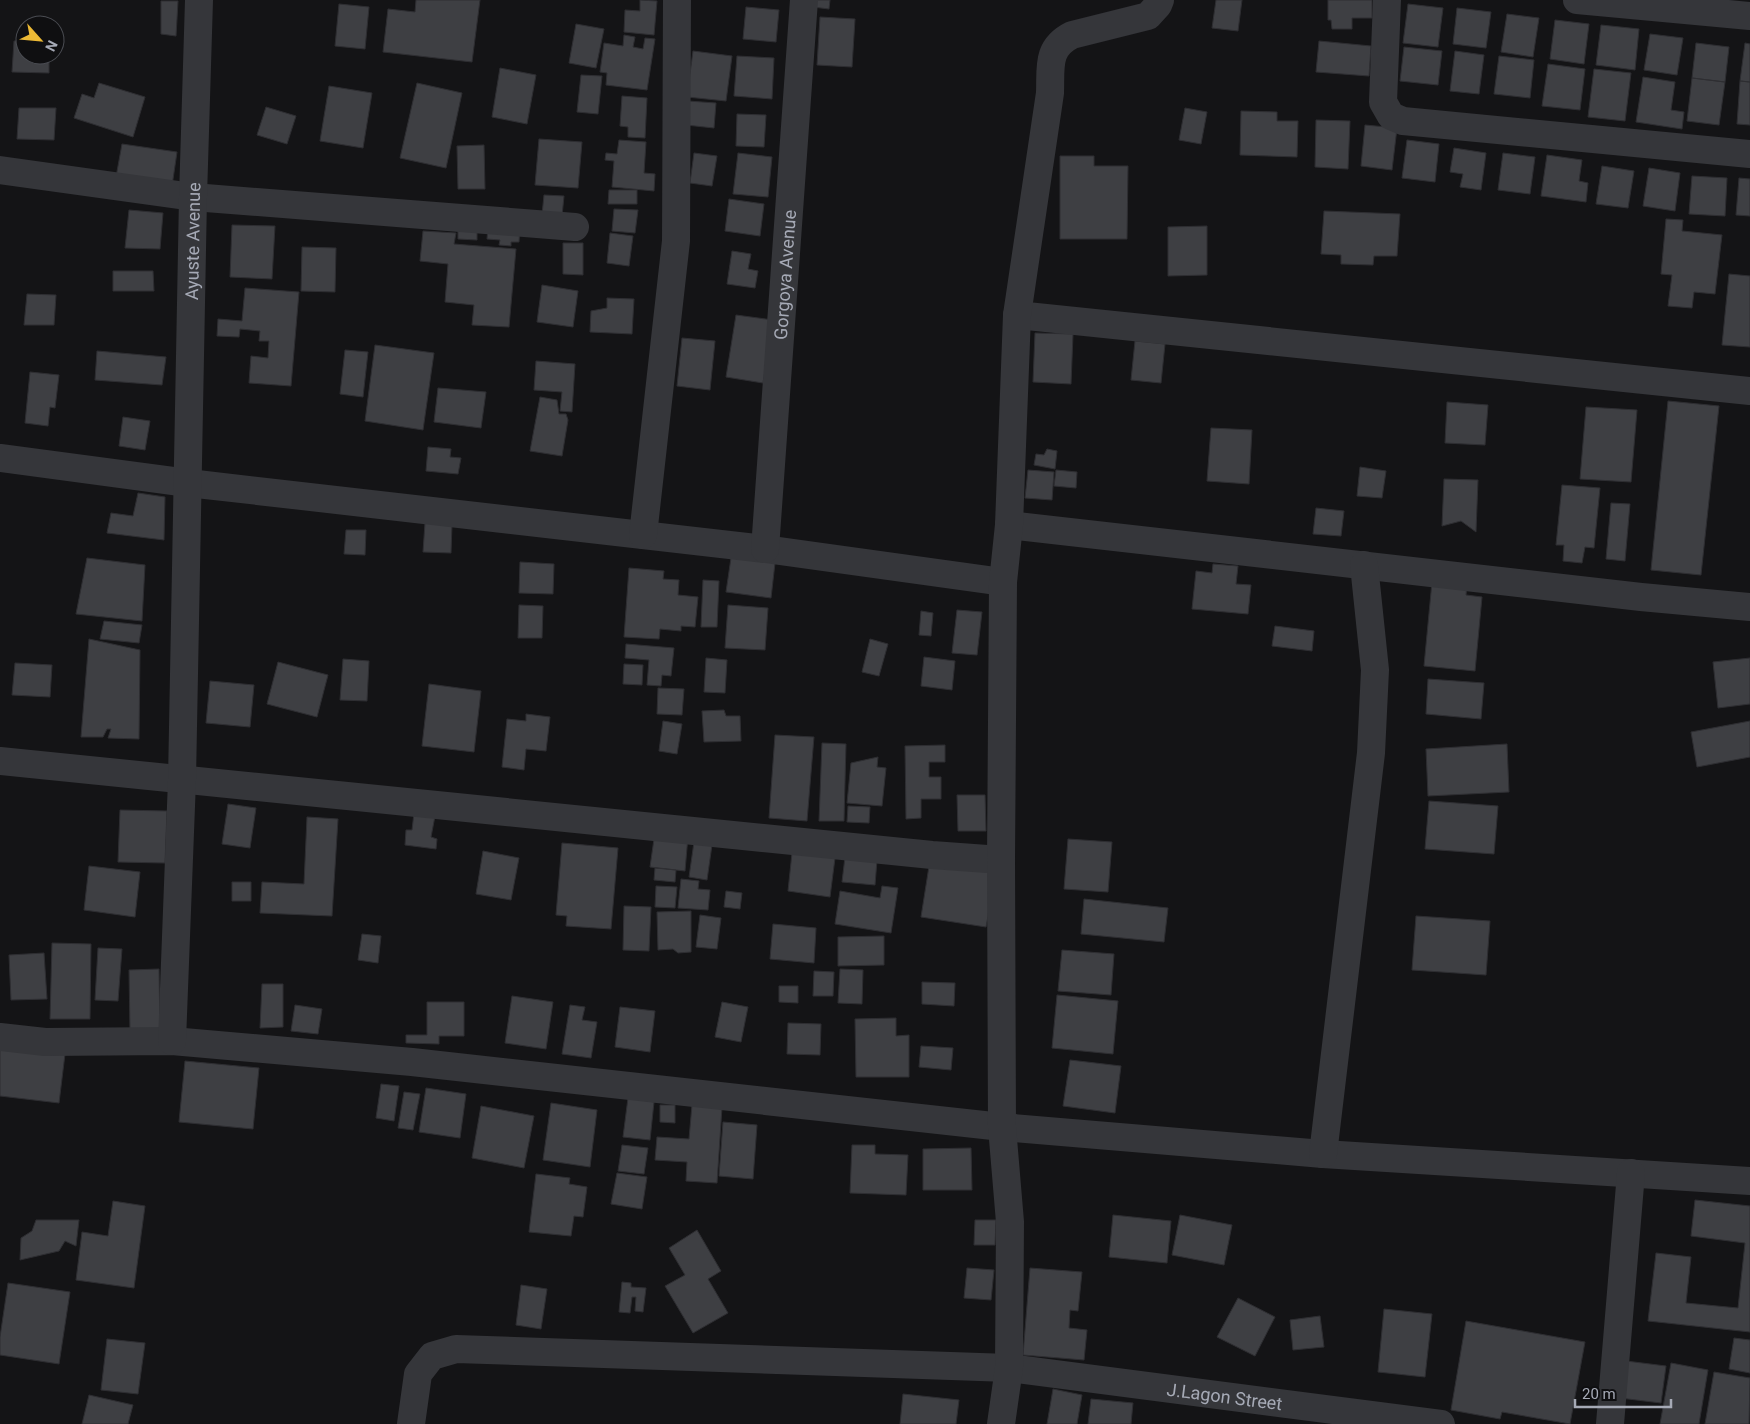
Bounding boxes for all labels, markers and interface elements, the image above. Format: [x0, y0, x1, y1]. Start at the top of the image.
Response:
north arrow [15, 15, 65, 65]
text: N [42, 38, 61, 54]
street label: Ayuste Avenue [181, 182, 204, 300]
street label: Gorgoya Avenue [769, 209, 800, 340]
scale bar [1575, 1376, 1671, 1408]
street label: J.Lagon Street [1165, 1378, 1284, 1414]
text: 20 m [1582, 1385, 1616, 1403]

